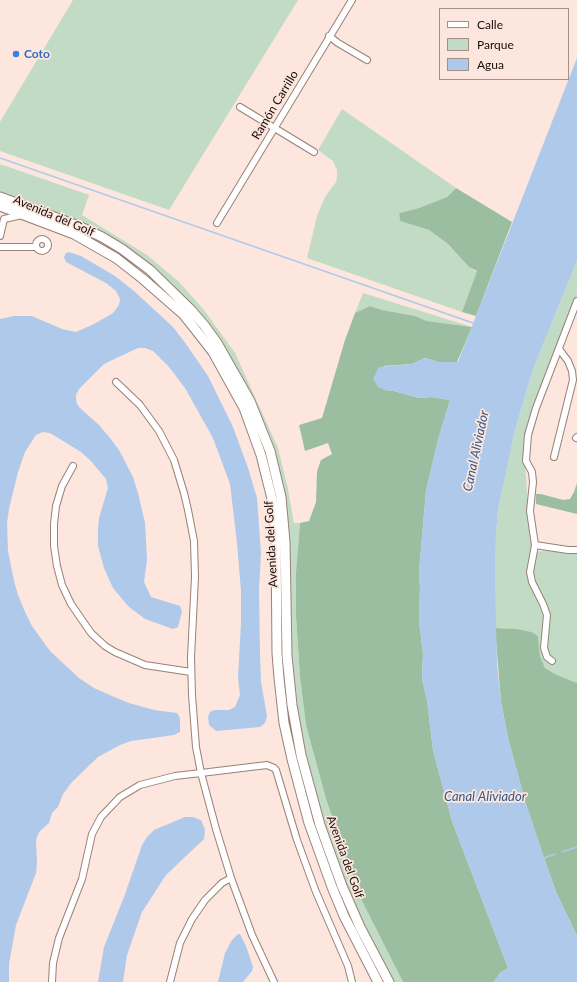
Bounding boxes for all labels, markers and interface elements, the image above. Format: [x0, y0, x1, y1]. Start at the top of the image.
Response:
legend [439, 8, 569, 80]
text: Calle [477, 17, 503, 32]
text: Parque [477, 37, 514, 52]
place label: Coto [24, 47, 50, 61]
marker: Coto [11, 49, 21, 59]
text: Agua [477, 57, 504, 72]
street label: Ramón Carrillo [249, 68, 301, 142]
street label: Avenida del Golf [11, 192, 97, 240]
water label: Canal Aliviador [460, 409, 492, 493]
street label: Avenida del Golf [262, 500, 280, 588]
water label: Canal Aliviador [444, 789, 526, 805]
street label: Avenida del Golf [323, 814, 367, 900]

